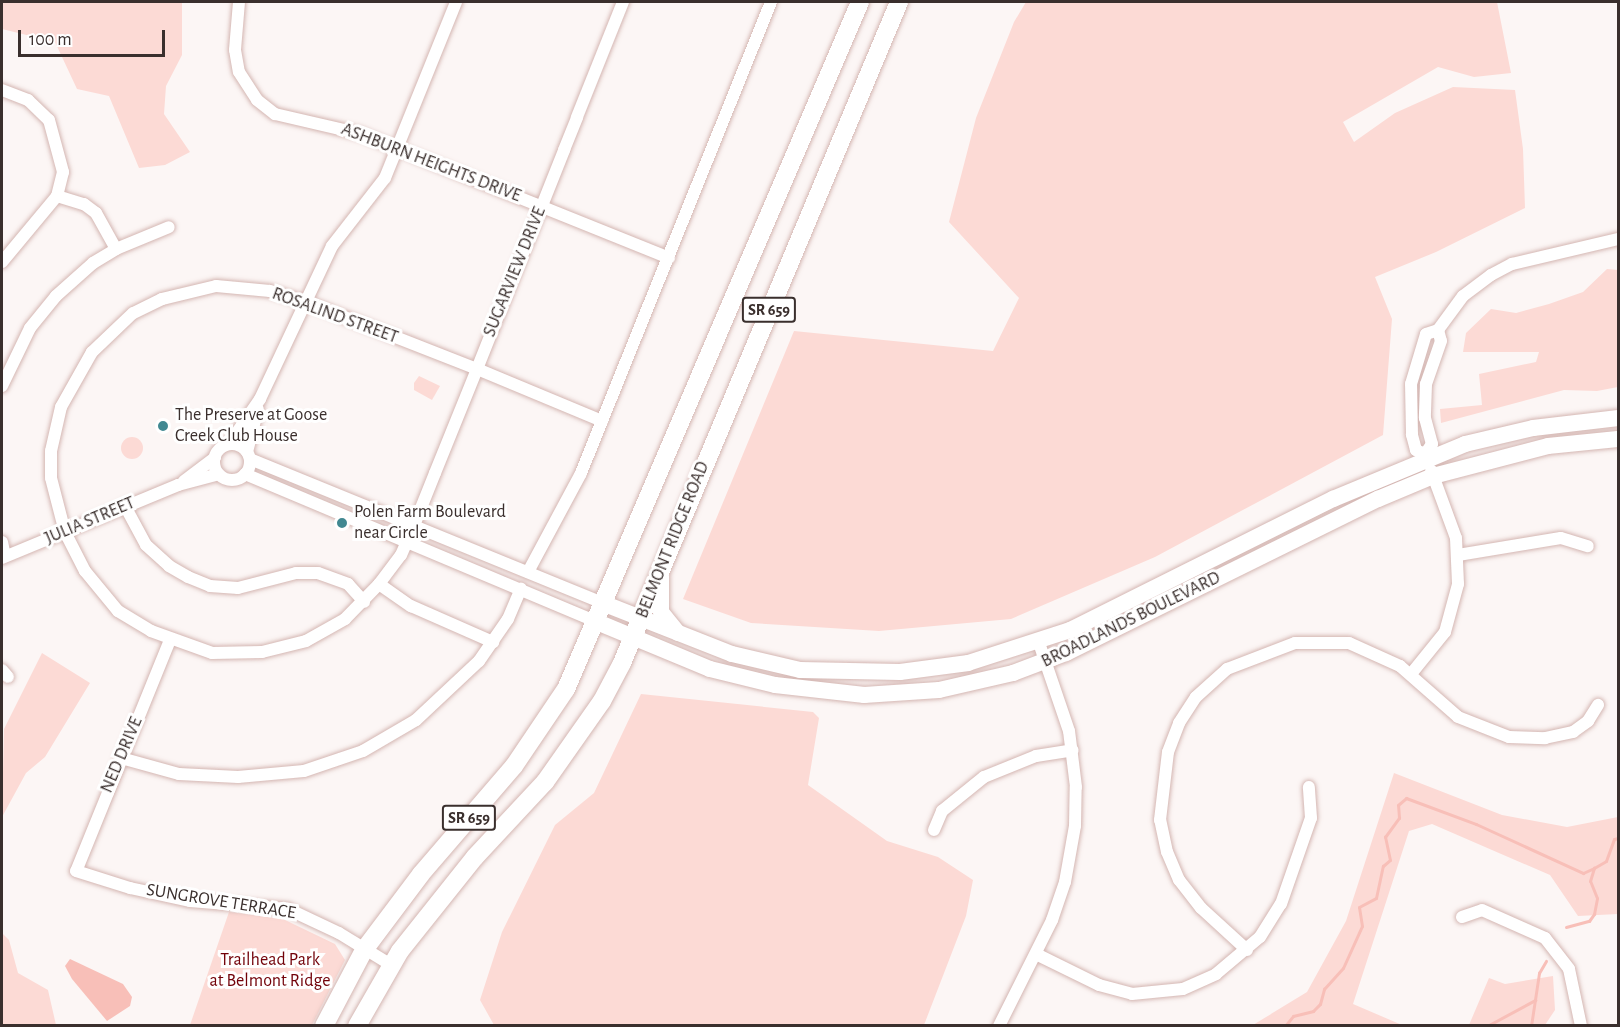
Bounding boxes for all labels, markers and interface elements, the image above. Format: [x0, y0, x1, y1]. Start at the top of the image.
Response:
scale bar [21, 18, 168, 56]
text: 100 m [29, 31, 72, 49]
street label: ASHBURN HEIGHTS DRIVE [338, 119, 524, 207]
street label: SUGARVIEW DRIVE [479, 204, 551, 340]
street label: ROSALIND STREET [269, 283, 401, 349]
road number: SR 659 [740, 297, 798, 323]
place label: The Preserve at Goose Creek Club House [175, 405, 327, 448]
marker: The Preserve at Goose Creek Club House [156, 419, 170, 433]
street label: BELMONT RIDGE ROAD [632, 458, 714, 622]
street label: JULIA STREET [42, 492, 138, 550]
place label: Polen Farm Boulevard near Circle [354, 502, 506, 544]
marker: Polen Farm Boulevard near Circle [335, 516, 349, 530]
street label: BROADLANDS BOULEVARD [1038, 567, 1224, 673]
street label: NED DRIVE [96, 714, 148, 796]
road number: SR 659 [440, 805, 498, 831]
street label: SUNGROVE TERRACE [145, 880, 297, 924]
park label: Trailhead Park at Belmont Ridge [209, 950, 331, 992]

